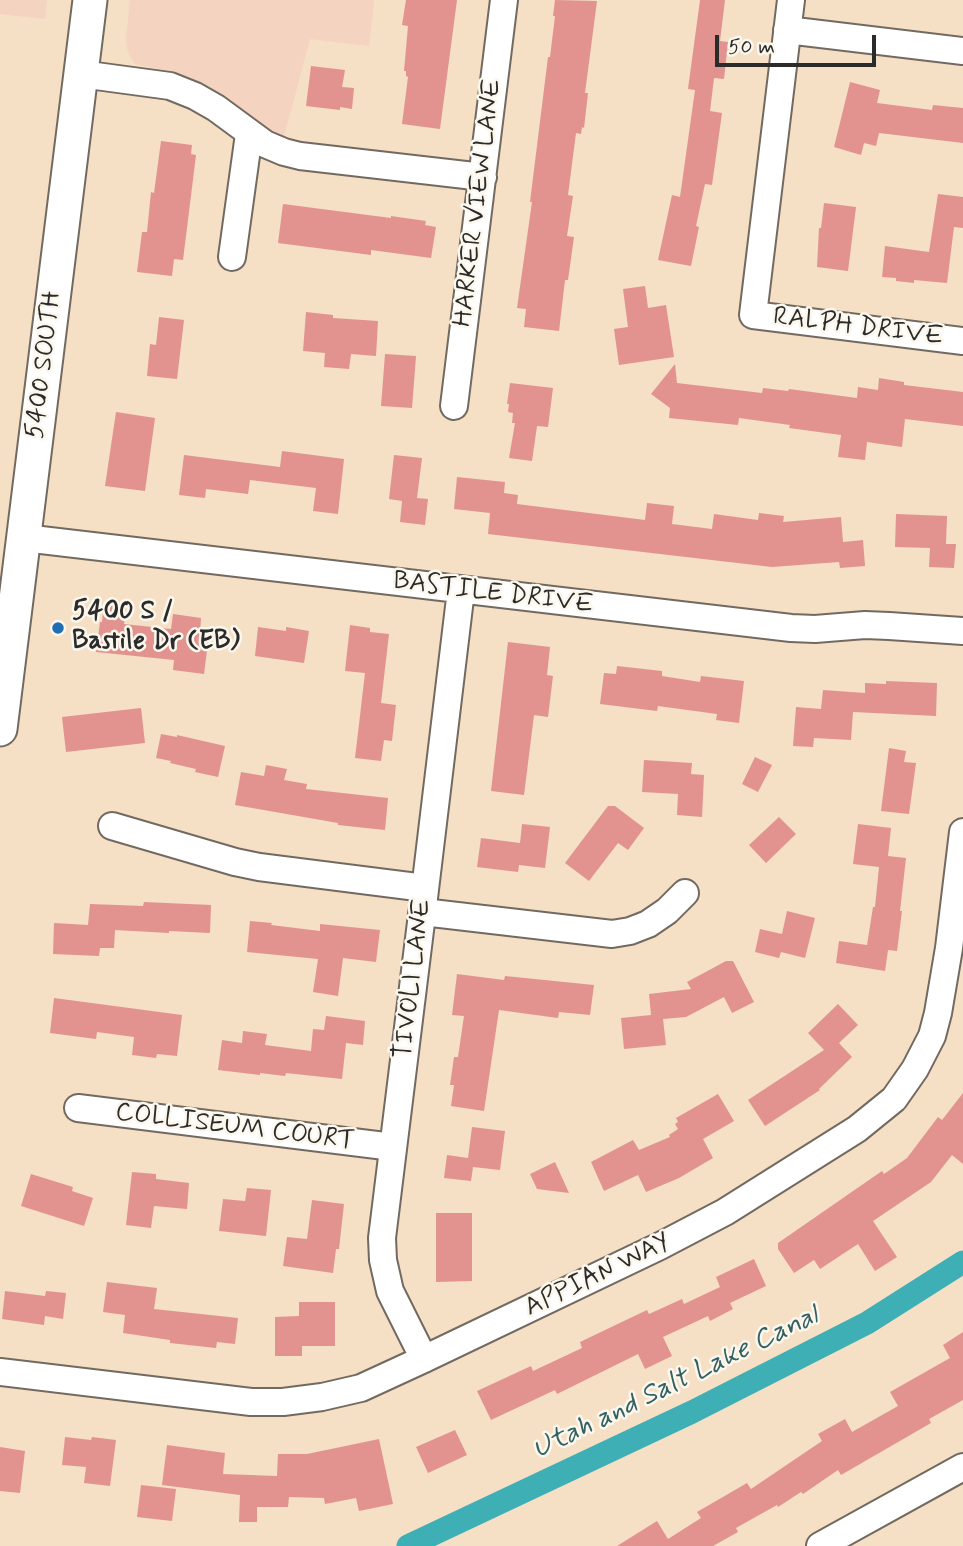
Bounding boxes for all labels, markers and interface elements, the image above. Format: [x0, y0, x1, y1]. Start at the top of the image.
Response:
scale bar [718, 21, 879, 65]
text: 50 m [728, 33, 775, 61]
street label: HARKER VIEW LANE [448, 77, 510, 329]
street label: 5400 SOUTH [20, 289, 70, 441]
street label: RALPH DRIVE [771, 302, 945, 354]
street label: BASTILE DRIVE [391, 566, 595, 622]
place label: 5400 S / Bastile Dr (EB) [72, 597, 240, 658]
marker: 5400 S / Bastile Dr (EB) [50, 620, 66, 636]
street label: TIVOLI LANE [389, 897, 439, 1061]
street label: COLLISEUM COURT [114, 1098, 356, 1158]
street label: APPIAN WAY [520, 1227, 676, 1325]
water label: Utah and Salt Lake Canal [528, 1300, 824, 1468]

